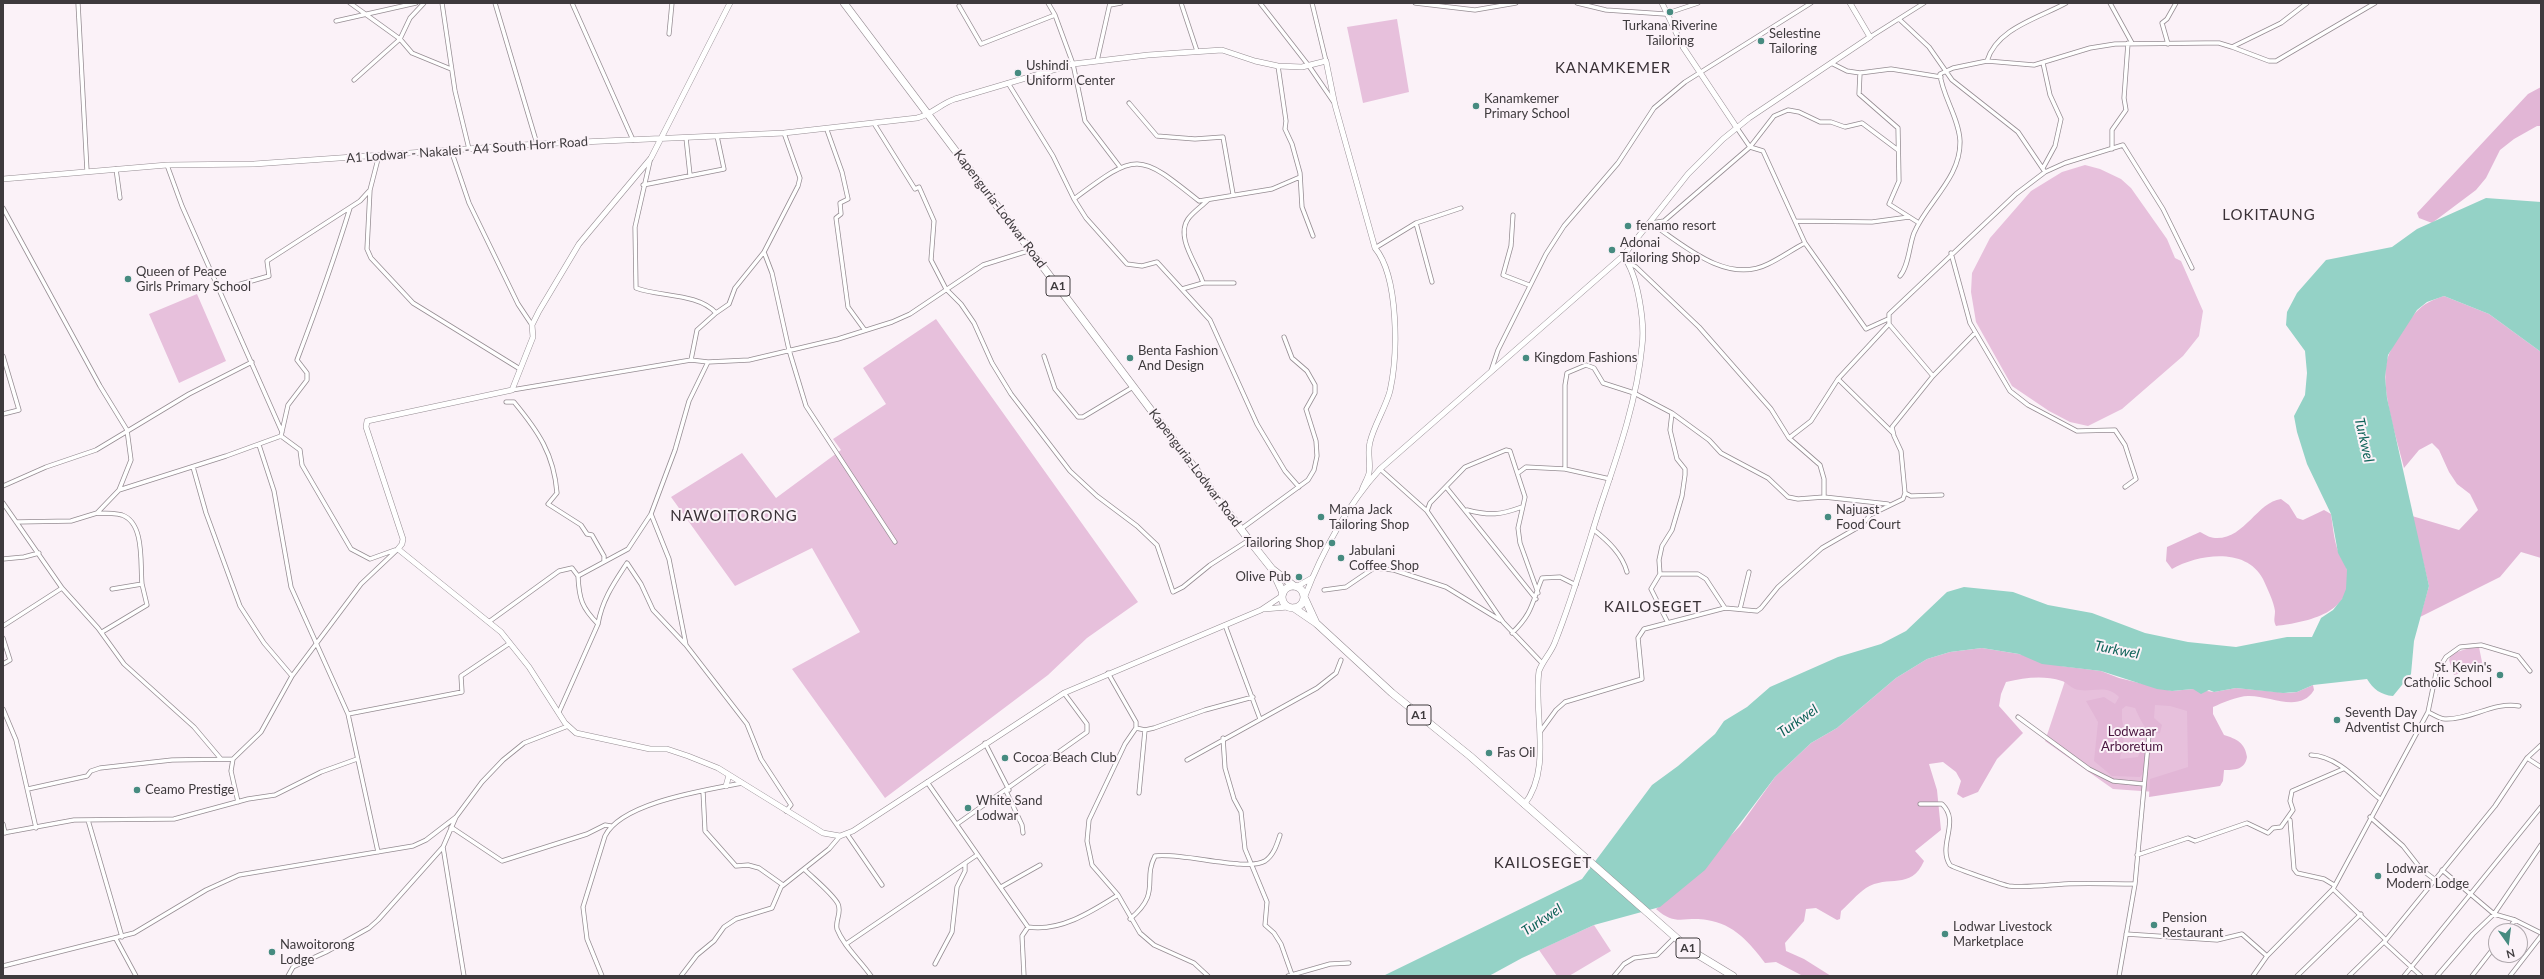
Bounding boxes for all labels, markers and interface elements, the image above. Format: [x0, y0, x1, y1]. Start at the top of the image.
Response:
marker: Turkana Riverine Tailoring [1665, 7, 1675, 17]
place label: Turkana Riverine Tailoring [1623, 18, 1717, 49]
place label: Selestine Tailoring [1769, 26, 1821, 57]
marker: Selestine Tailoring [1756, 36, 1766, 46]
place label: Ushindi Uniform Center [1026, 58, 1115, 89]
district label: KANAMKEMER [1555, 59, 1671, 77]
marker: Ushindi Uniform Center [1013, 68, 1023, 78]
place label: Kanamkemer Primary School [1484, 91, 1570, 122]
marker: Kanamkemer Primary School [1471, 101, 1481, 111]
street label: A1 Lodwar - Nakalei - A4 South Horr Road [346, 134, 588, 166]
street label: Kapenguria-Lodwar Road [950, 147, 1050, 271]
district label: LOKITAUNG [2222, 206, 2316, 224]
place label: fenamo resort [1636, 218, 1716, 234]
marker: fenamo resort [1623, 221, 1633, 231]
place label: Adonai Tailoring Shop [1620, 235, 1700, 266]
marker: Adonai Tailoring Shop [1607, 245, 1617, 255]
place label: Queen of Peace Girls Primary School [136, 264, 251, 295]
marker: Queen of Peace Girls Primary School [123, 274, 133, 284]
road number: A1 [1046, 276, 1070, 296]
place label: Benta Fashion And Design [1138, 343, 1218, 374]
place label: Kingdom Fashions [1534, 350, 1637, 366]
marker: Benta Fashion And Design [1125, 353, 1135, 363]
marker: Kingdom Fashions [1521, 353, 1531, 363]
street label: Kapenguria-Lodwar Road [1145, 406, 1245, 530]
water label: Turkwel [2351, 416, 2377, 464]
place label: Mama Jack Tailoring Shop [1329, 502, 1409, 533]
place label: Najuast Food Court [1836, 502, 1901, 533]
district label: NAWOITORONG [670, 507, 798, 525]
marker: Mama Jack Tailoring Shop [1316, 512, 1326, 522]
marker: Najuast Food Court [1823, 512, 1833, 522]
place label: Tailoring Shop [1244, 535, 1324, 551]
marker: Tailoring Shop [1327, 538, 1337, 548]
place label: Jabulani Coffee Shop [1349, 543, 1419, 574]
marker: Jabulani Coffee Shop [1336, 553, 1346, 563]
place label: Olive Pub [1236, 569, 1291, 585]
marker: Olive Pub [1294, 572, 1304, 582]
district label: KAILOSEGET [1604, 598, 1702, 616]
water label: Turkwel [2093, 637, 2141, 663]
place label: St. Kevin's Catholic School [2404, 660, 2492, 691]
marker: St. Kevin's Catholic School [2495, 670, 2505, 680]
water label: Turkwel [1775, 701, 1821, 741]
road number: A1 [1407, 705, 1431, 725]
place label: Seventh Day Adventist Church [2345, 705, 2444, 736]
marker: Seventh Day Adventist Church [2332, 715, 2342, 725]
park label: Lodwaar Arboretum [2101, 724, 2163, 755]
place label: Fas Oil [1497, 745, 1535, 761]
marker: Fas Oil [1484, 748, 1494, 758]
place label: Cocoa Beach Club [1013, 750, 1117, 766]
marker: Cocoa Beach Club [1000, 753, 1010, 763]
place label: Ceamo Prestige [145, 782, 234, 798]
marker: Ceamo Prestige [132, 785, 142, 795]
place label: White Sand Lodwar [976, 793, 1043, 824]
marker: White Sand Lodwar [963, 803, 973, 813]
district label: KAILOSEGET [1494, 854, 1592, 872]
place label: Lodwar Modern Lodge [2386, 861, 2469, 892]
marker: Lodwar Modern Lodge [2373, 871, 2383, 881]
water label: Turkwel [1519, 900, 1565, 940]
place label: Pension Restaurant [2162, 910, 2223, 941]
place label: Lodwar Livestock Marketplace [1953, 919, 2052, 950]
marker: Pension Restaurant [2149, 920, 2159, 930]
north arrow [2488, 923, 2528, 963]
marker: Lodwar Livestock Marketplace [1940, 929, 1950, 939]
place label: Nawoitorong Lodge [280, 937, 355, 968]
road number: A1 [1676, 938, 1700, 958]
marker: Nawoitorong Lodge [267, 947, 277, 957]
text: N [2505, 947, 2516, 961]

